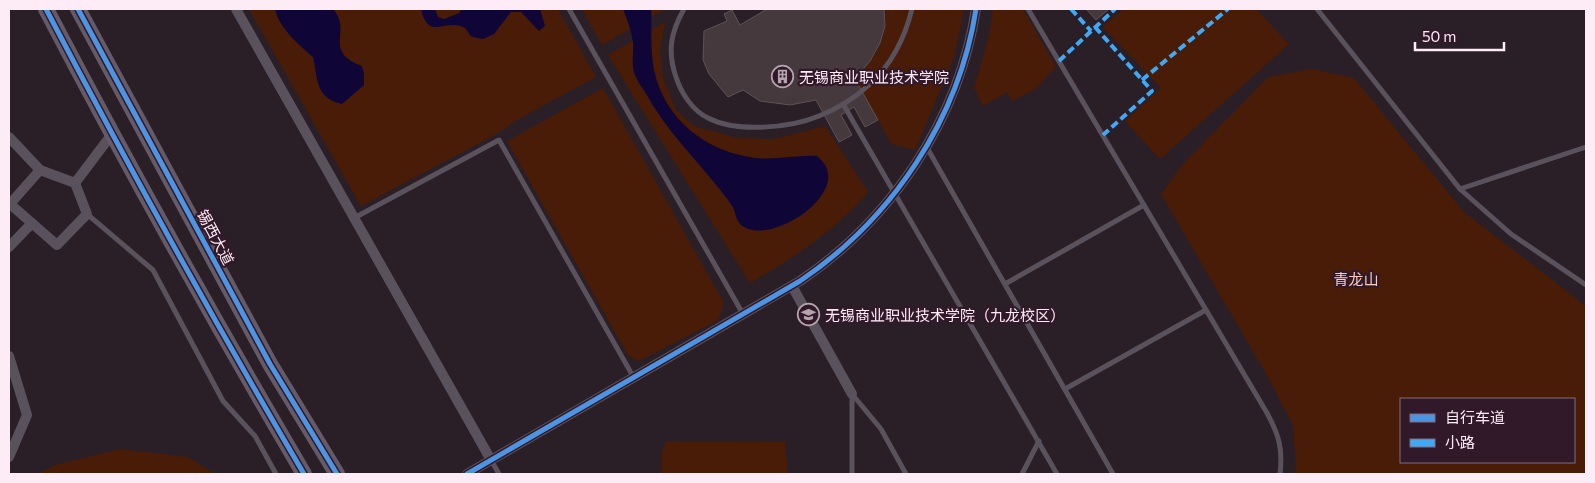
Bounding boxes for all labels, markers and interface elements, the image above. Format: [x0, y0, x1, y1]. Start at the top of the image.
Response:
scale bar [1415, 20, 1504, 52]
text: 50 m [1422, 27, 1456, 45]
building icon: 无锡商业职业技术学院 [771, 65, 795, 89]
place label: 无锡商业职业技术学院 [799, 68, 949, 86]
street label: 锡西大道 [194, 206, 238, 268]
park label: 青龙山 [1333, 270, 1379, 288]
school or university icon: 无锡商业职业技术学院（九龙校区） [797, 303, 821, 327]
place label: 无锡商业职业技术学院（九龙校区） [825, 306, 1065, 324]
legend [1400, 398, 1575, 463]
text: 自行车道 [1445, 408, 1505, 426]
text: 小路 [1445, 433, 1475, 451]

